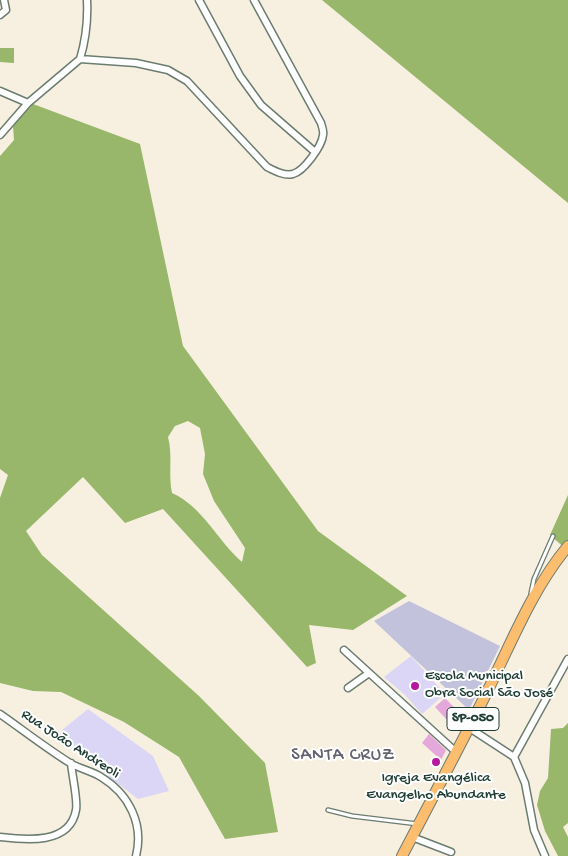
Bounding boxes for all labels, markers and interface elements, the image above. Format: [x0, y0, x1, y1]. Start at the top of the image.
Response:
place label: Escola Municipal Obra Social São José [425, 668, 553, 703]
marker: Escola Municipal Obra Social São José [409, 680, 421, 692]
street label: Rua João Andreoli [17, 706, 123, 784]
road number: SP-050 [447, 708, 499, 731]
district label: SANTA CRUZ [290, 745, 396, 767]
marker: Igreja Evangélica Evangelho Abundante [430, 756, 442, 768]
place label: Igreja Evangélica Evangelho Abundante [366, 770, 506, 805]

